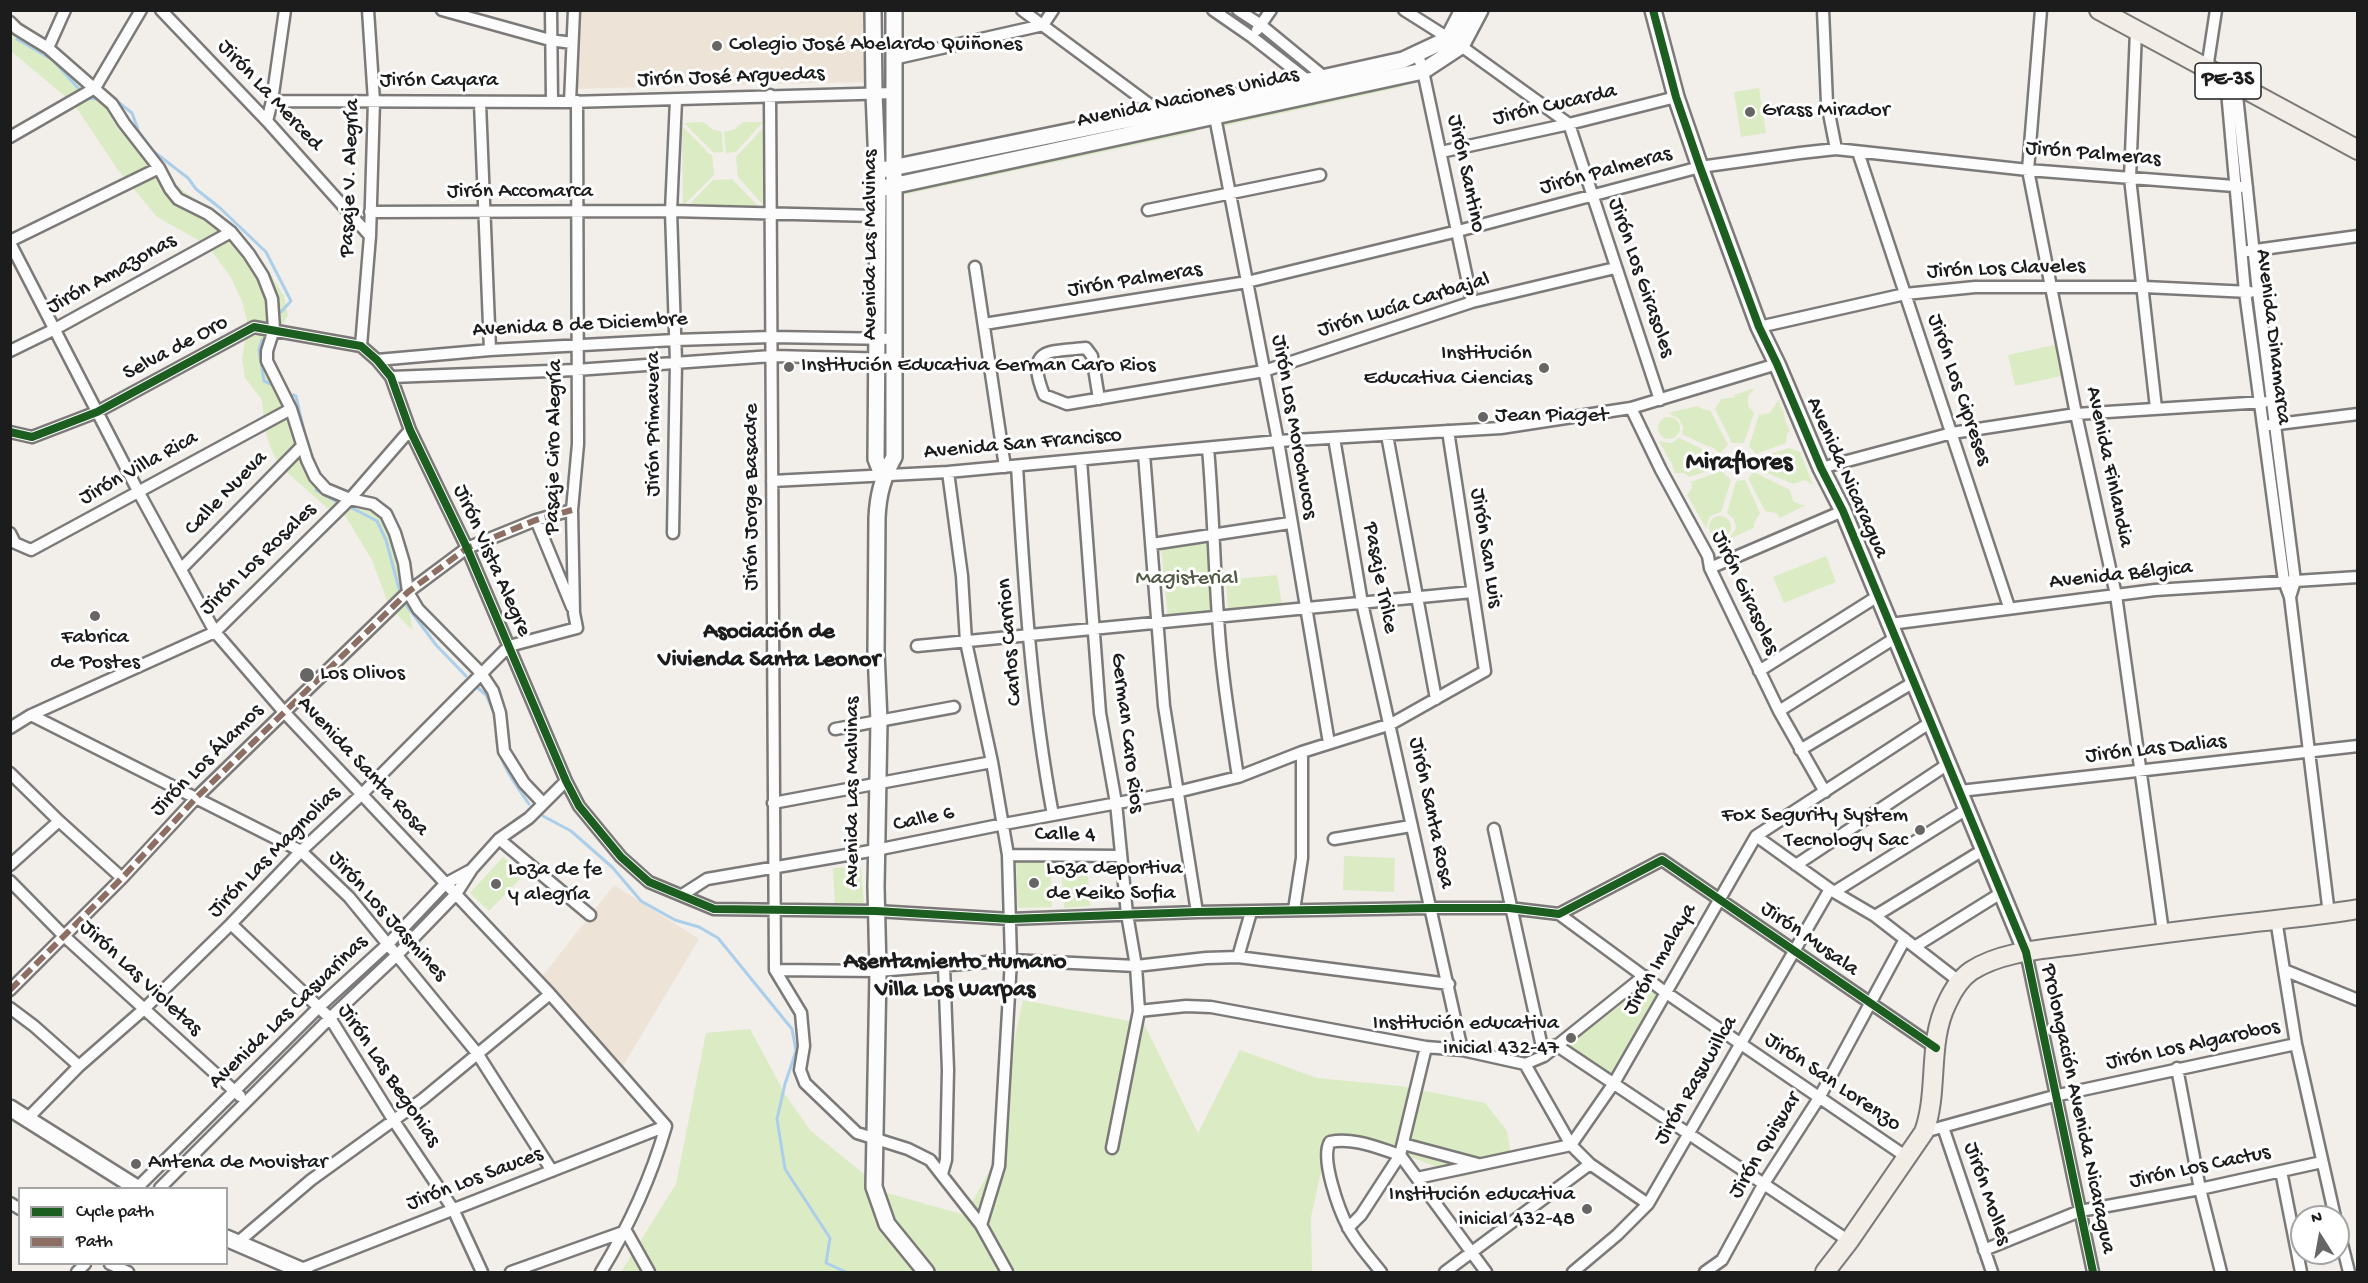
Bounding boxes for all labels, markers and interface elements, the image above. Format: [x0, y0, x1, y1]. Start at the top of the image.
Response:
place label: Colegio José Abelardo Quiñones [729, 33, 1022, 59]
street label: Jirón La Merced [211, 35, 327, 157]
marker: Colegio José Abelardo Quiñones [710, 39, 724, 53]
street label: Jirón José Arguedas [637, 62, 825, 94]
street label: Avenida Naciones Unidas [1075, 63, 1301, 135]
road number: PE-3S [2195, 63, 2261, 99]
street label: Jirón Cayara [380, 69, 498, 95]
street label: Jirón Cucarda [1491, 79, 1619, 133]
street label: Pasaje V. Alegría [335, 98, 367, 258]
place label: Grass Mirador [1762, 99, 1889, 125]
marker: Grass Mirador [1743, 105, 1757, 119]
street label: Jirón Santino [1440, 113, 1490, 235]
street label: Jirón Palmeras [2024, 136, 2162, 174]
street label: Jirón Palmeras [1537, 142, 1675, 202]
street label: Avenida Las Malvinas [859, 150, 885, 340]
street label: Jirón Accomarca [447, 180, 593, 206]
street label: Jirón Los Girasoles [1600, 195, 1680, 361]
street label: Jirón Amazonas [43, 229, 181, 321]
street label: Avenida Dinamarca [2248, 248, 2296, 426]
street label: Jirón Los Claveles [1926, 254, 2086, 286]
street label: Jirón Palmeras [1066, 257, 1204, 305]
street label: Jirón Lucía Carbajal [1315, 267, 1493, 345]
street label: Avenida 8 de Diciembre [472, 307, 688, 345]
street label: Selva de Oro [119, 310, 233, 388]
street label: Jirón Los Cipreses [1920, 311, 1996, 469]
street label: Jirón Los Morochucos [1264, 333, 1322, 521]
place label: Institución Educativa Ciencias [1363, 342, 1532, 394]
street label: Jirón Primavera [642, 352, 668, 496]
place label: Institución Educativa German Caro Rios [801, 354, 1156, 380]
street label: Pasaje Ciro Alegría [540, 359, 570, 535]
marker: Institución Educativa German Caro Rios [782, 360, 796, 374]
marker: Institución Educativa Ciencias [1537, 361, 1551, 375]
street label: Avenida Finlandia [2078, 384, 2138, 550]
street label: Avenida Nicaragua [1799, 393, 1893, 563]
street label: Jirón Jorge Basadre [740, 403, 766, 591]
place label: Jean Piaget [1495, 404, 1608, 430]
marker: Jean Piaget [1476, 410, 1490, 424]
street label: Avenida San Francisco [923, 423, 1123, 467]
street label: Jirón Villa Rica [75, 426, 203, 512]
street label: Calle Nueva [180, 446, 274, 542]
district label: Miraflores [1686, 448, 1792, 480]
street label: Jirón Vista Alegre [446, 481, 536, 641]
street label: Jirón San Luis [1463, 486, 1507, 610]
street label: Jirón Los Rosales [195, 498, 323, 622]
street label: Pasaje Trilce [1355, 520, 1403, 636]
street label: Jirón Girasoles [1704, 527, 1784, 659]
street label: Avenida Bélgica [2048, 555, 2194, 597]
park label: Magisterial [1136, 567, 1238, 593]
street label: Carlos Carrion [992, 577, 1030, 707]
marker: Fabrica de Postes [88, 609, 102, 623]
district label: Asociación de Vivienda Santa Leonor [658, 619, 880, 675]
place label: Fabrica de Postes [50, 626, 140, 678]
street label: German Caro Rios [1103, 652, 1149, 814]
place label: Los Olivos [320, 662, 405, 688]
marker: Los Olivos [298, 666, 316, 684]
street label: Avenida Santa Rosa [290, 691, 434, 843]
street label: Avenida Las Malvinas [841, 697, 867, 887]
street label: Jirón Los Álamos [146, 699, 270, 823]
street label: Jirón Las Dalias [2084, 729, 2228, 771]
street label: Jirón Santa Rosa [1401, 735, 1459, 891]
street label: Jirón Las Magnolias [203, 781, 347, 925]
street label: Calle 6 [891, 801, 957, 839]
place label: Fox Segurity System Tecnology Sac [1721, 804, 1908, 855]
street label: Calle 4 [1034, 822, 1096, 850]
marker: Fox Segurity System Tecnology Sac [1913, 823, 1927, 837]
street label: Jirón Los Jasmines [322, 846, 452, 988]
place label: Loza deportiva de Keiko Sofia [1046, 857, 1183, 908]
place label: Loza de fe y alegría [508, 858, 602, 909]
marker: Loza deportiva de Keiko Sofia [1027, 876, 1041, 890]
marker: Loza de fe y alegría [489, 877, 503, 891]
street label: Jirón Musala [1755, 896, 1863, 984]
street label: Jirón Imalaya [1618, 899, 1704, 1021]
street label: Jirón Las Violetas [73, 915, 207, 1043]
street label: Avenida Las Casuarinas [204, 930, 374, 1096]
district label: Asentamiento Humano Villa Los Warpas [843, 949, 1067, 1005]
street label: Prolongación Avenida Nicaragua [2033, 962, 2121, 1256]
street label: Jirón Las Begonias [330, 999, 446, 1153]
place label: Institución educativa inicial 432-47 [1373, 1012, 1559, 1064]
street label: Jirón Rasuwillca [1649, 1012, 1745, 1150]
street label: Jirón Los Algarobos [2104, 1015, 2282, 1077]
street label: Jirón San Lorenzo [1758, 1027, 1906, 1139]
marker: Institución educativa inicial 432-47 [1564, 1031, 1578, 1045]
street label: Jirón Quisuar [1724, 1088, 1808, 1204]
street label: Jirón Molles [1956, 1139, 2016, 1249]
street label: Jirón Los Cactus [2127, 1140, 2273, 1196]
street label: Jirón Los Sauces [403, 1142, 547, 1218]
place label: Antena de Movistar [148, 1151, 327, 1177]
marker: Antena de Movistar [129, 1157, 143, 1171]
place label: Institución educativa inicial 432-48 [1389, 1183, 1575, 1234]
legend [18, 1187, 228, 1265]
text: Cycle path [76, 1202, 154, 1223]
marker: Institución educativa inicial 432-48 [1580, 1202, 1594, 1216]
north arrow [2290, 1205, 2350, 1265]
text: N [2310, 1208, 2324, 1229]
text: Path [76, 1232, 113, 1253]

